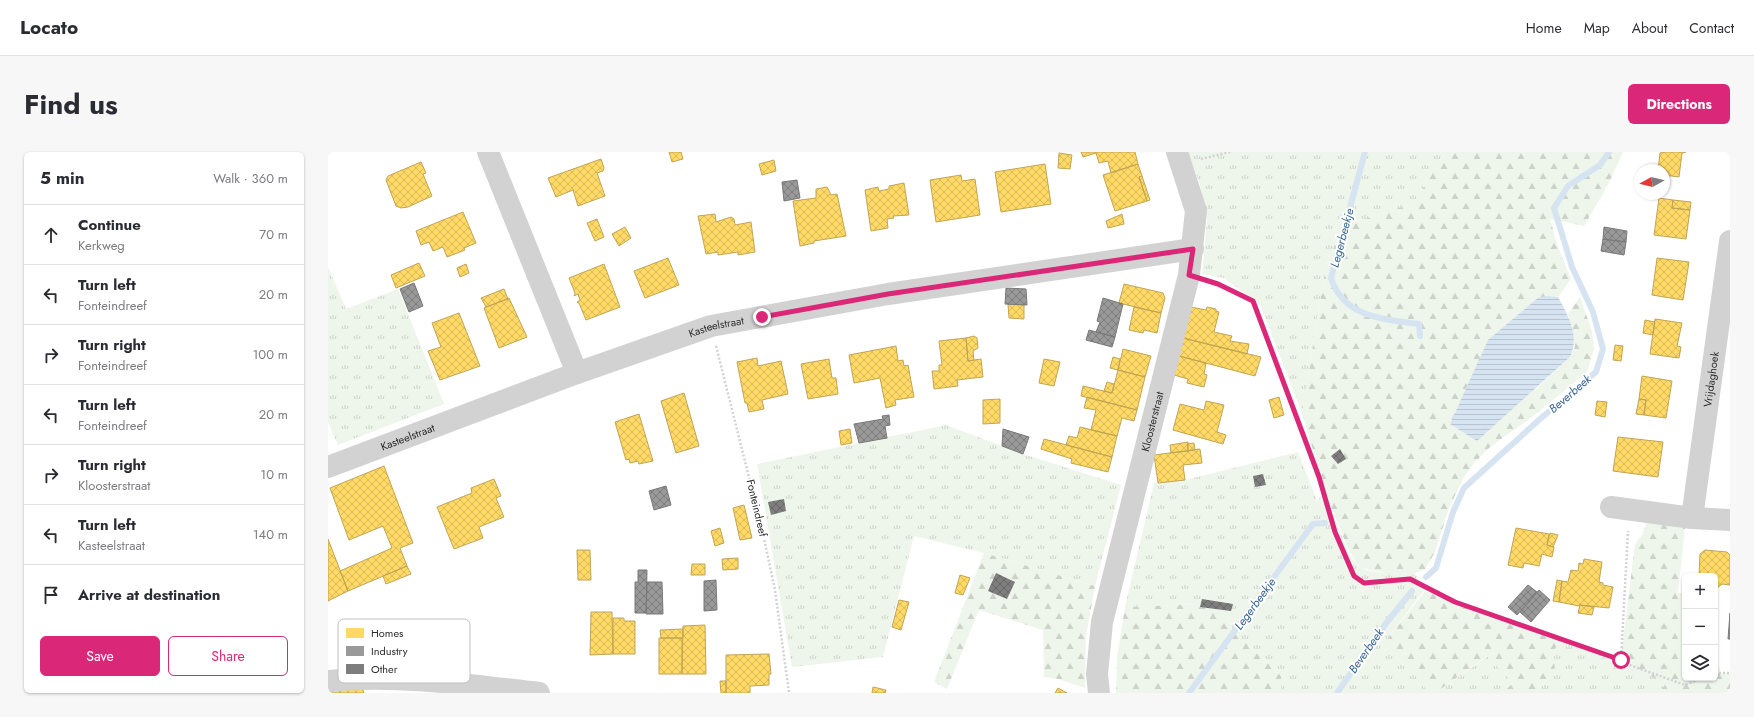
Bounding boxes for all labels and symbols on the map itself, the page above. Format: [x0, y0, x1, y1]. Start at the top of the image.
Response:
north arrow [1634, 164, 1670, 200]
water label: Legerbeekje [1325, 206, 1359, 270]
route end [753, 308, 771, 326]
street label: Kasteelstraat [686, 312, 745, 341]
street label: Vrijdaghoek [1699, 350, 1723, 408]
water label: Beverbeek [1545, 370, 1596, 418]
street label: Kloosterstraat [1137, 389, 1168, 453]
street label: Kasteelstraat [378, 419, 437, 454]
street label: Fonteindreef [743, 478, 772, 539]
water label: Legerbeekje [1230, 574, 1280, 634]
legend [338, 619, 470, 683]
water label: Beverbeek [1344, 624, 1389, 677]
text: Homes [371, 625, 404, 641]
text: Industry [371, 643, 408, 659]
route start [1612, 651, 1630, 669]
text: Other [371, 661, 398, 677]

